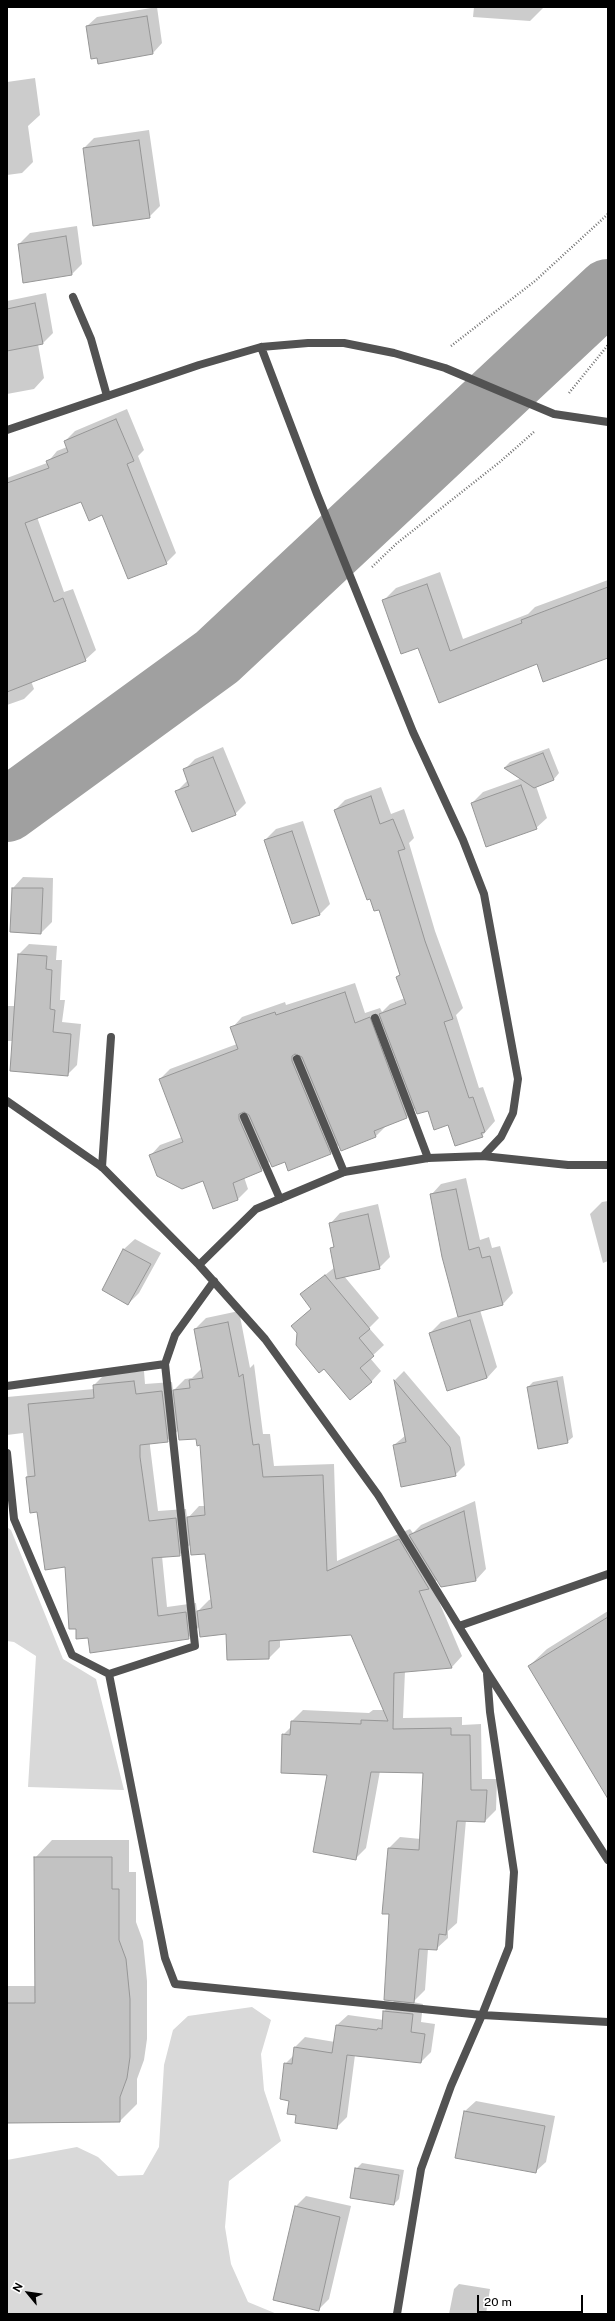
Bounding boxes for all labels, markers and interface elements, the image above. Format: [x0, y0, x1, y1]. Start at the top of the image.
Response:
north arrow [8, 2273, 48, 2313]
text: N [10, 2281, 25, 2294]
scale bar [479, 2287, 585, 2313]
text: 20 m [484, 2295, 512, 2309]

